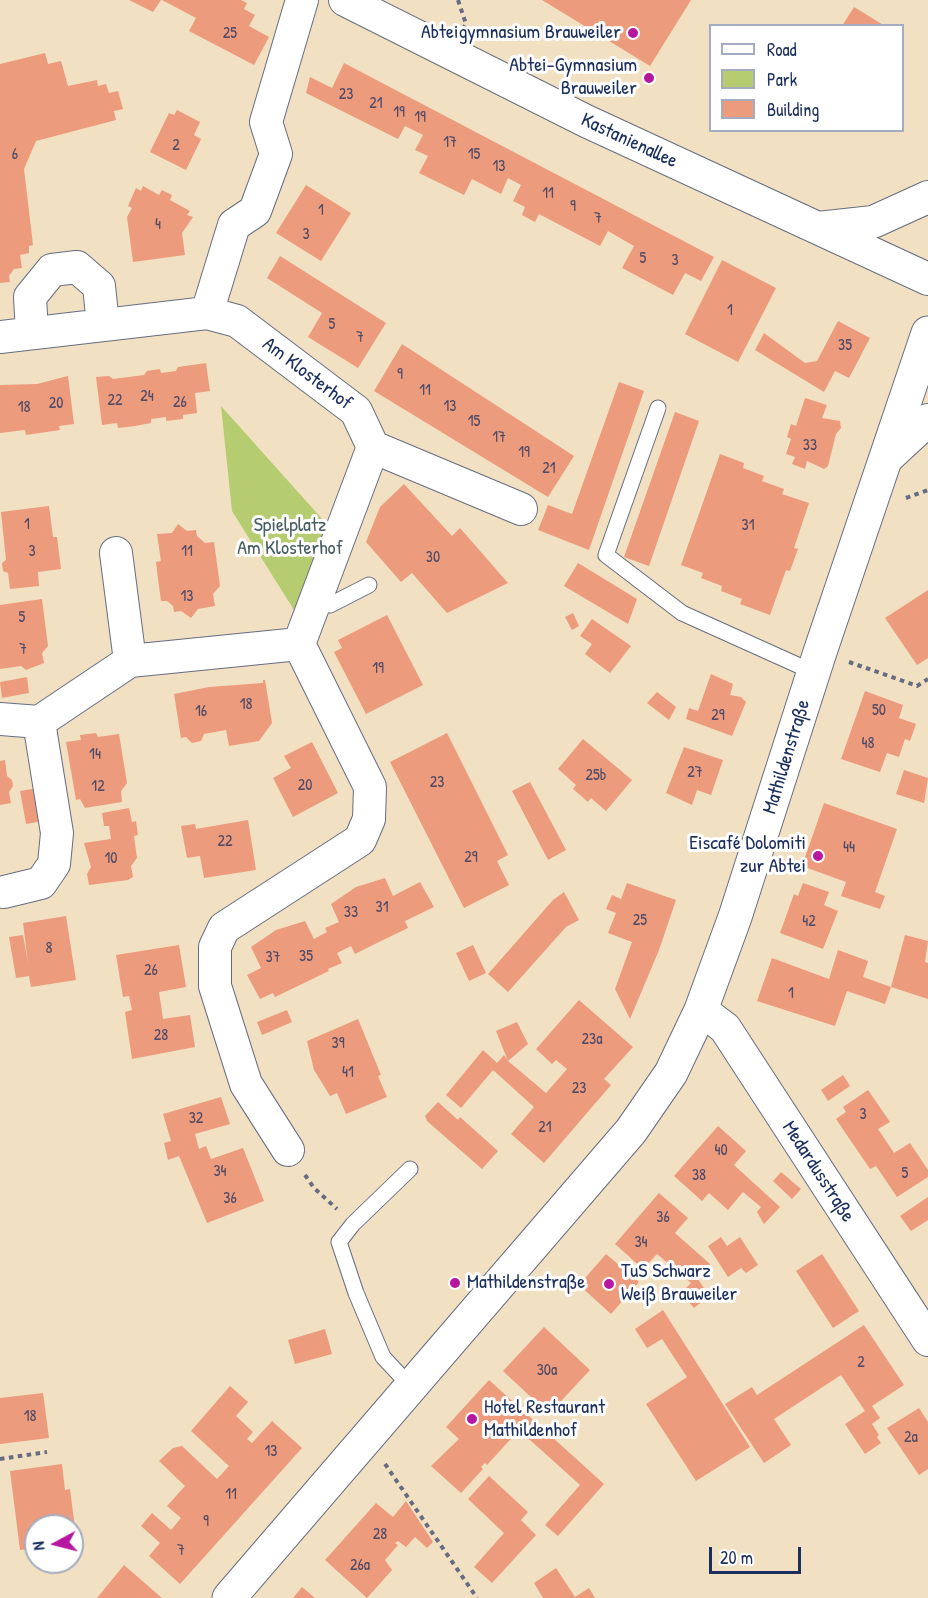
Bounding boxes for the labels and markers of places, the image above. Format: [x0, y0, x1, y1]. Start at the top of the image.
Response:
place label: Abteigymnasium Brauweiler [421, 21, 621, 45]
marker: Abteigymnasium Brauweiler [626, 26, 640, 40]
place label: Abtei-Gymnasium Brauweiler [509, 54, 637, 101]
marker: Abtei-Gymnasium Brauweiler [642, 71, 656, 85]
place label: Eiscafé Dolomiti zur Abtei [689, 832, 806, 879]
marker: Eiscafé Dolomiti zur Abtei [811, 849, 825, 863]
place label: TuS Schwarz Weiß Brauweiler [621, 1260, 737, 1307]
place label: Mathildenstraße [467, 1271, 585, 1295]
marker: Mathildenstraße [448, 1276, 462, 1290]
marker: TuS Schwarz Weiß Brauweiler [602, 1277, 616, 1291]
place label: Hotel Restaurant Mathildenhof [484, 1396, 605, 1443]
marker: Hotel Restaurant Mathildenhof [465, 1412, 479, 1426]

